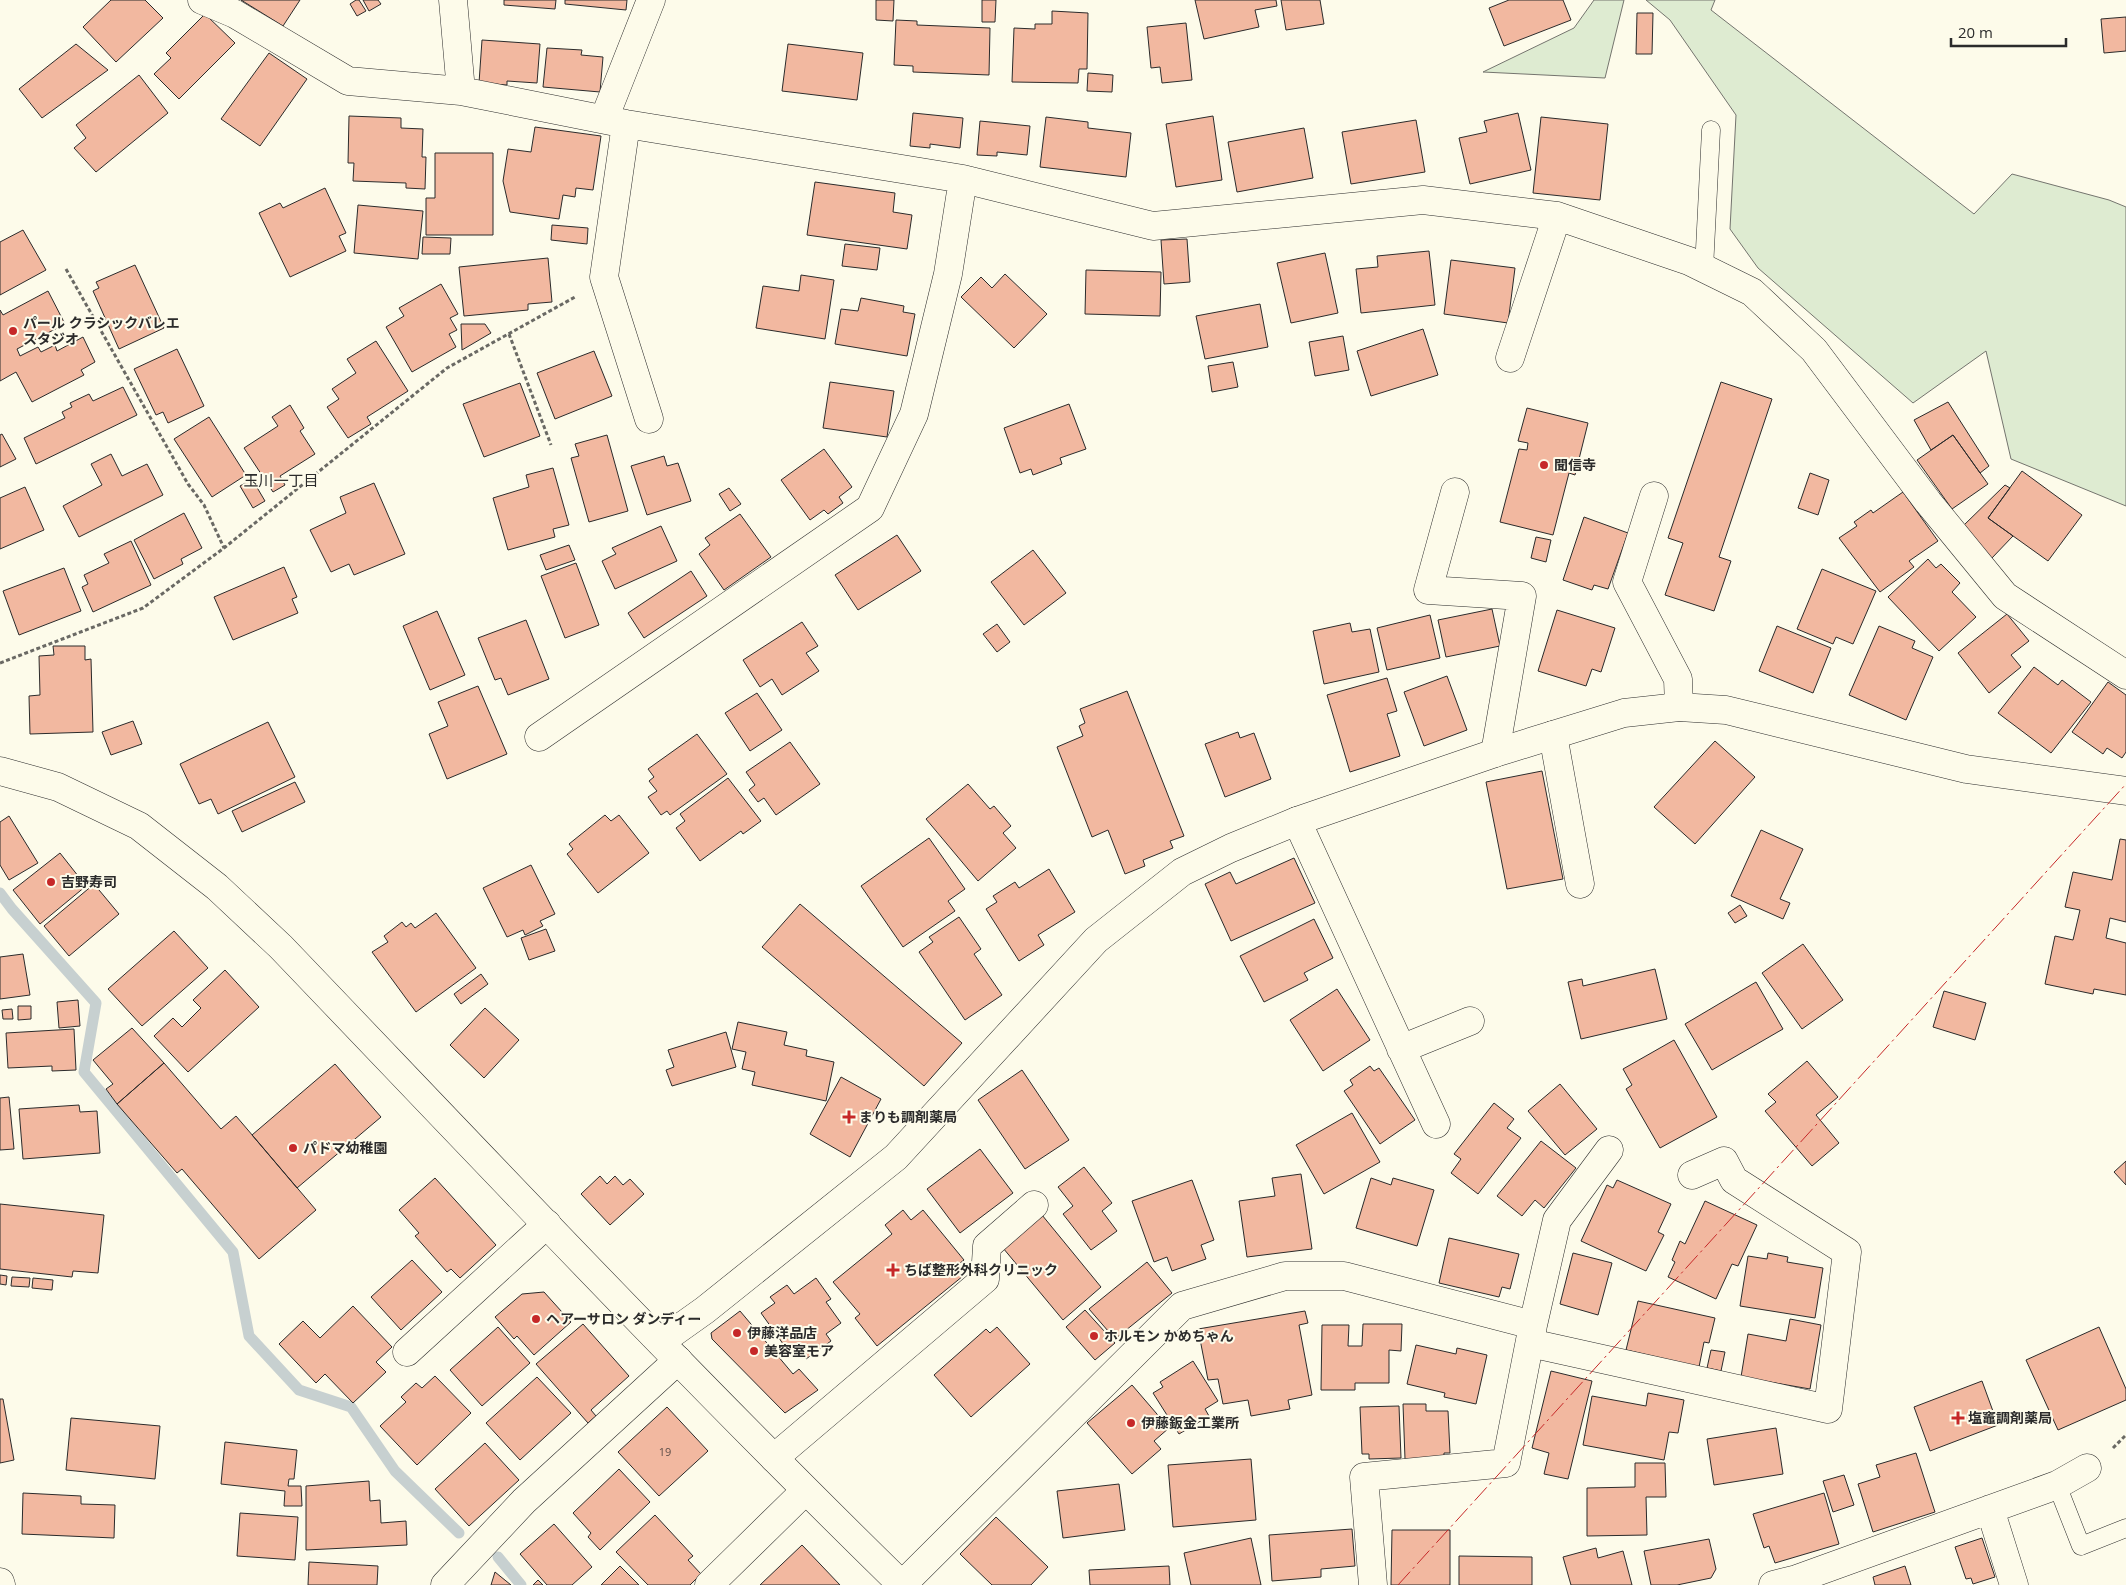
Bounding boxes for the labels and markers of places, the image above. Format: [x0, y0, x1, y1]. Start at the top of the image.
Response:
place label: パール クラシックバレエ スタジオ [23, 313, 180, 348]
marker: パール クラシックバレエ スタジオ [7, 325, 19, 337]
place label: 聞信寺 [1554, 455, 1596, 474]
marker: 聞信寺 [1538, 459, 1550, 471]
place label: 吉野寿司 [61, 872, 117, 891]
marker: 吉野寿司 [45, 876, 57, 888]
place label: まりも調剤薬局 [859, 1107, 957, 1126]
marker: まりも調剤薬局 [843, 1111, 855, 1123]
place label: パドマ幼稚園 [303, 1138, 387, 1157]
marker: パドマ幼稚園 [287, 1142, 299, 1154]
place label: ちば整形外科クリニック [904, 1260, 1058, 1279]
marker: ちば整形外科クリニック [886, 1263, 900, 1277]
place label: ヘアーサロン ダンディー [546, 1309, 702, 1328]
marker: ヘアーサロン ダンディー [530, 1313, 542, 1325]
place label: 伊藤洋品店 [747, 1323, 817, 1342]
place label: ホルモン かめちゃん [1104, 1326, 1234, 1345]
marker: 伊藤洋品店 [731, 1327, 743, 1339]
marker: ホルモン かめちゃん [1088, 1330, 1100, 1342]
place label: 美容室モア [764, 1341, 834, 1360]
marker: 美容室モア [748, 1345, 760, 1357]
place label: 塩竈調剤薬局 [1968, 1408, 2052, 1427]
marker: 塩竈調剤薬局 [1952, 1412, 1964, 1424]
place label: 伊藤鈑金工業所 [1141, 1413, 1239, 1432]
marker: 伊藤鈑金工業所 [1125, 1417, 1137, 1429]

